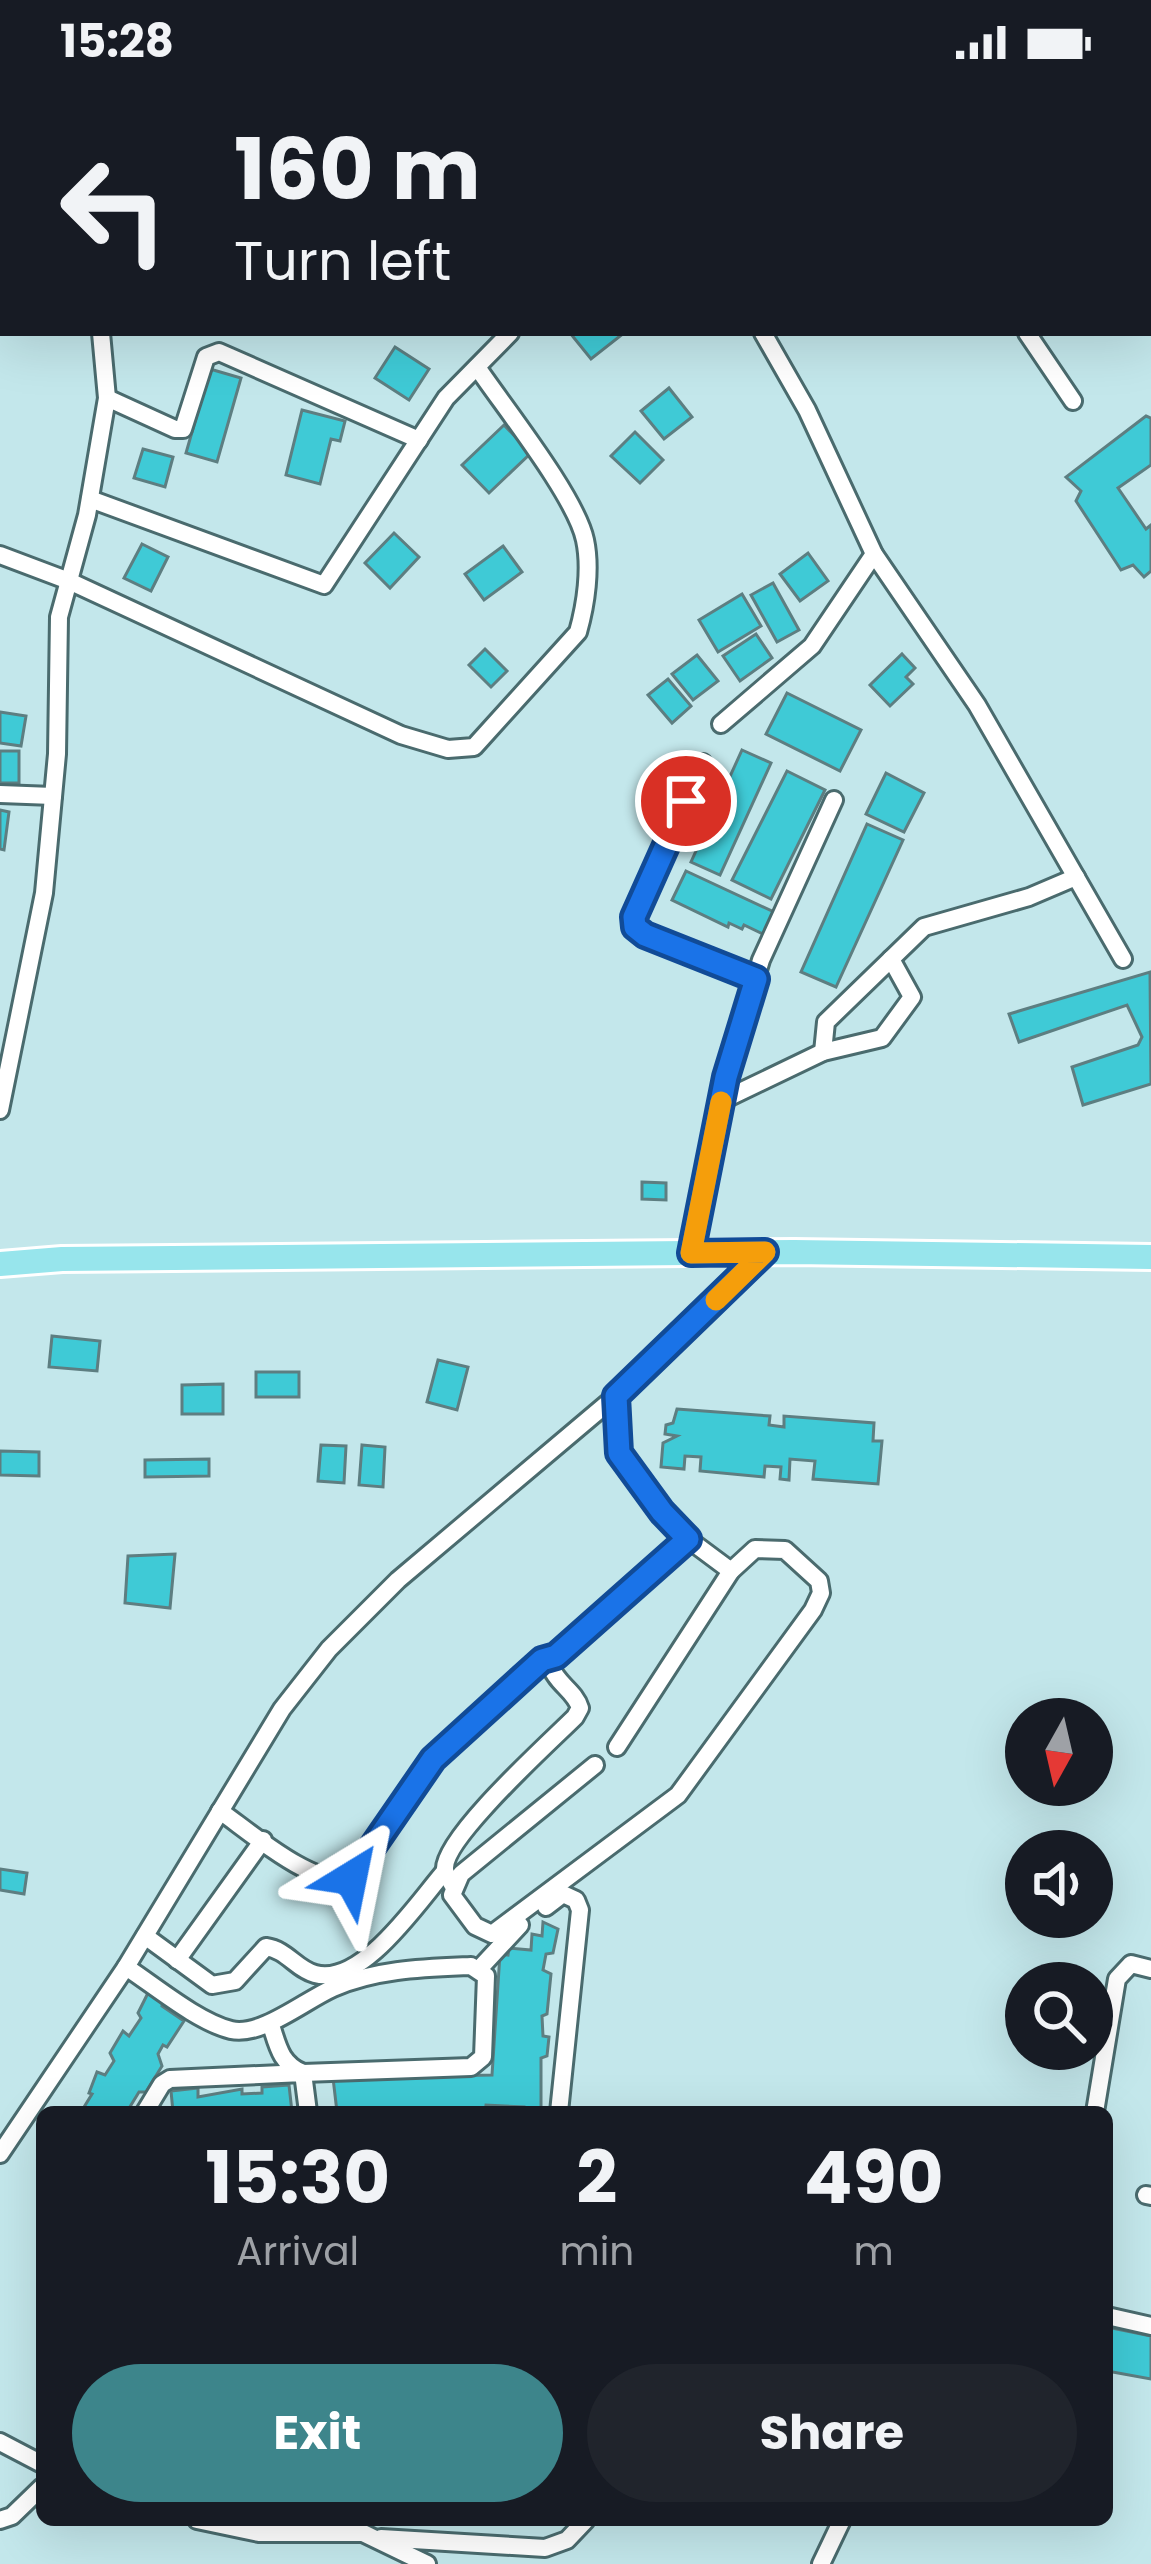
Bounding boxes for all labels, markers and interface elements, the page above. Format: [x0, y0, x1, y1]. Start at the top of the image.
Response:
text: 15:28 [60, 10, 174, 73]
text: 160 m [234, 111, 481, 228]
icon: left [36, 132, 192, 288]
text: Turn left [234, 223, 451, 299]
pin [635, 750, 737, 852]
icon: arrive [653, 768, 719, 834]
north arrow [1005, 1698, 1113, 1806]
map controls [1005, 1698, 1113, 2070]
position arrow [288, 1815, 414, 1941]
button: sound [1005, 1830, 1113, 1938]
button: search [1005, 1962, 1113, 2070]
text: 15:30 [205, 2127, 390, 2228]
text: 2 [576, 2127, 617, 2228]
text: 490 [804, 2127, 944, 2228]
text: Arrival [236, 2224, 359, 2279]
text: min [560, 2224, 634, 2279]
text: m [854, 2224, 894, 2279]
button: Exit [72, 2364, 563, 2502]
button: Share [587, 2364, 1077, 2502]

